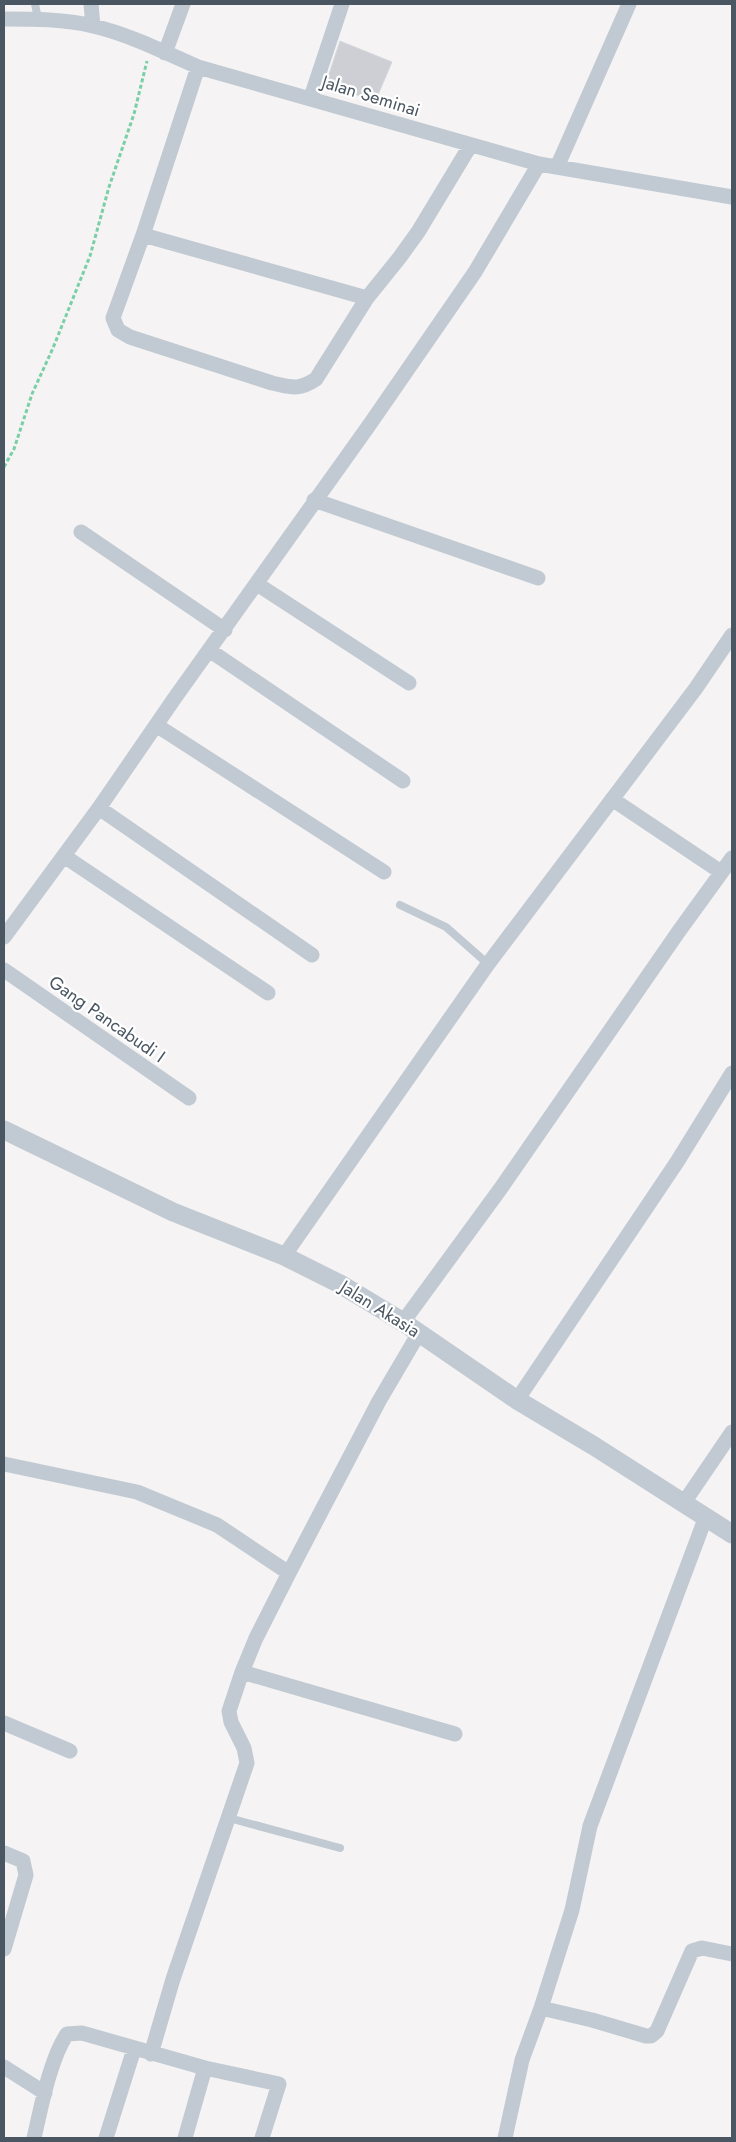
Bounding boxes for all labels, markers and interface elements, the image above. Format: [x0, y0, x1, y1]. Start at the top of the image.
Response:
street label: Jalan Seminai [317, 68, 423, 123]
street label: Gang Pancabudi I [43, 969, 171, 1069]
street label: Jalan Akasia [333, 1273, 425, 1344]

